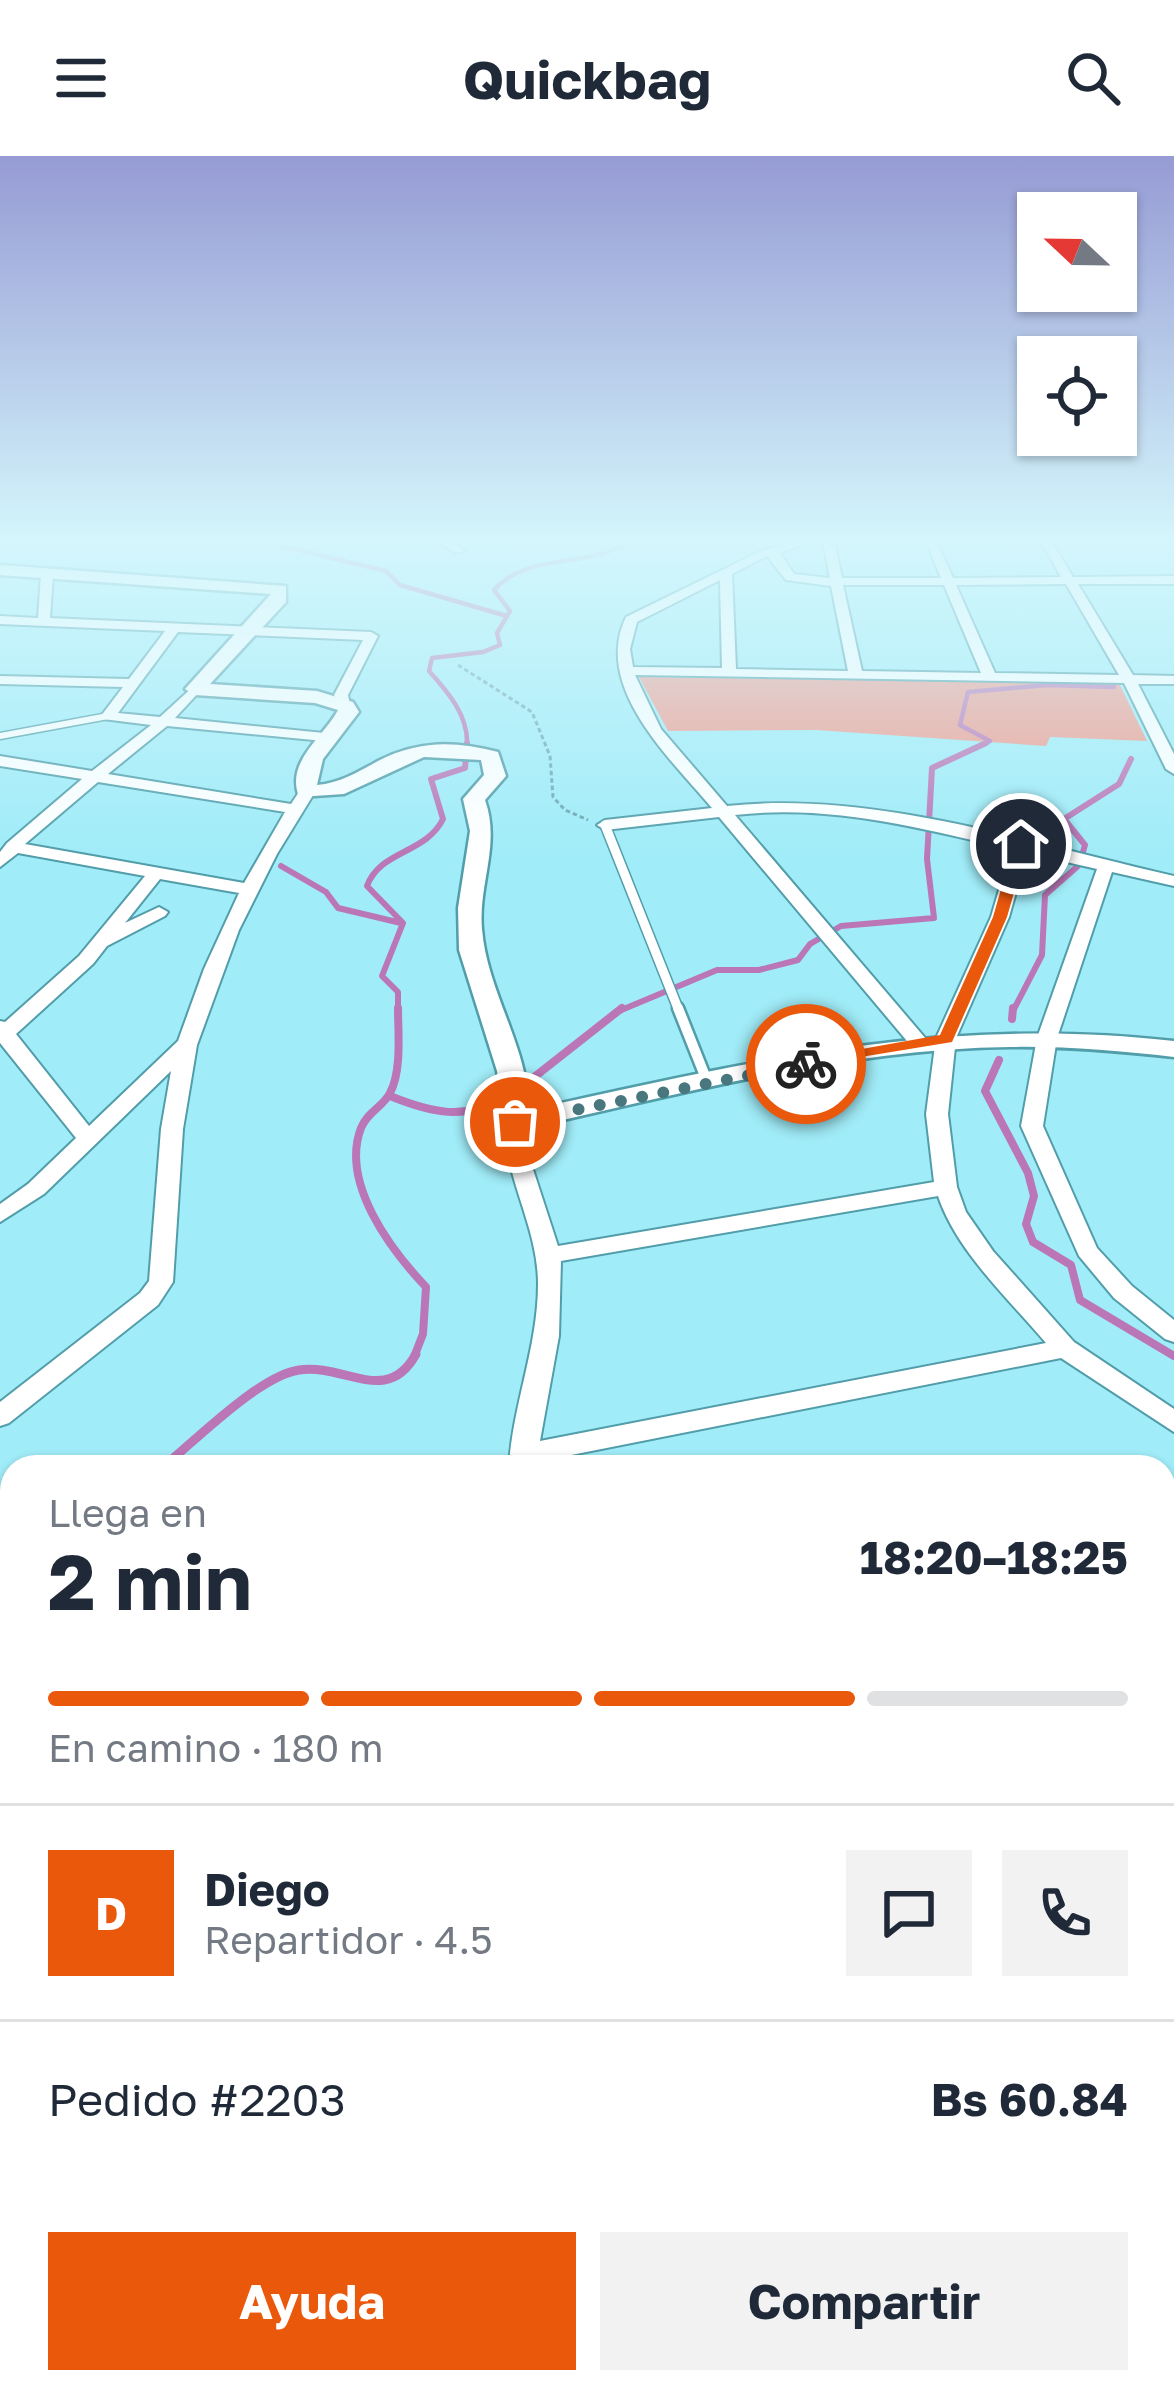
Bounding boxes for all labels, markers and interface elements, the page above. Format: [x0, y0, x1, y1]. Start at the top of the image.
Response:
icon: menu [48, 45, 114, 111]
icon: search [1060, 45, 1126, 111]
text: Quickbag [463, 46, 711, 111]
north arrow [1017, 192, 1137, 312]
map controls [1017, 192, 1137, 456]
button: locate [1017, 336, 1137, 456]
pin [970, 793, 1072, 895]
icon: home [988, 811, 1054, 877]
courier [746, 1004, 866, 1124]
icon: bike [773, 1031, 839, 1097]
pin [464, 1071, 566, 1173]
icon: bag [482, 1089, 548, 1155]
text: Llega en [48, 1489, 207, 1536]
text: 18:20–18:25 [860, 1530, 1128, 1584]
text: 2 min [48, 1534, 252, 1627]
text: En camino · 180 m [48, 1724, 384, 1771]
button: chat [846, 1850, 972, 1976]
button: phone [1002, 1850, 1128, 1976]
text: Diego [204, 1862, 330, 1916]
text: D [95, 1886, 127, 1940]
text: Repartidor · 4.5 [204, 1916, 493, 1963]
text: Pedido #2203 [48, 2072, 346, 2126]
text: Bs 60.84 [931, 2072, 1128, 2126]
button: Ayuda [48, 2232, 576, 2370]
button: Compartir [600, 2232, 1128, 2370]

